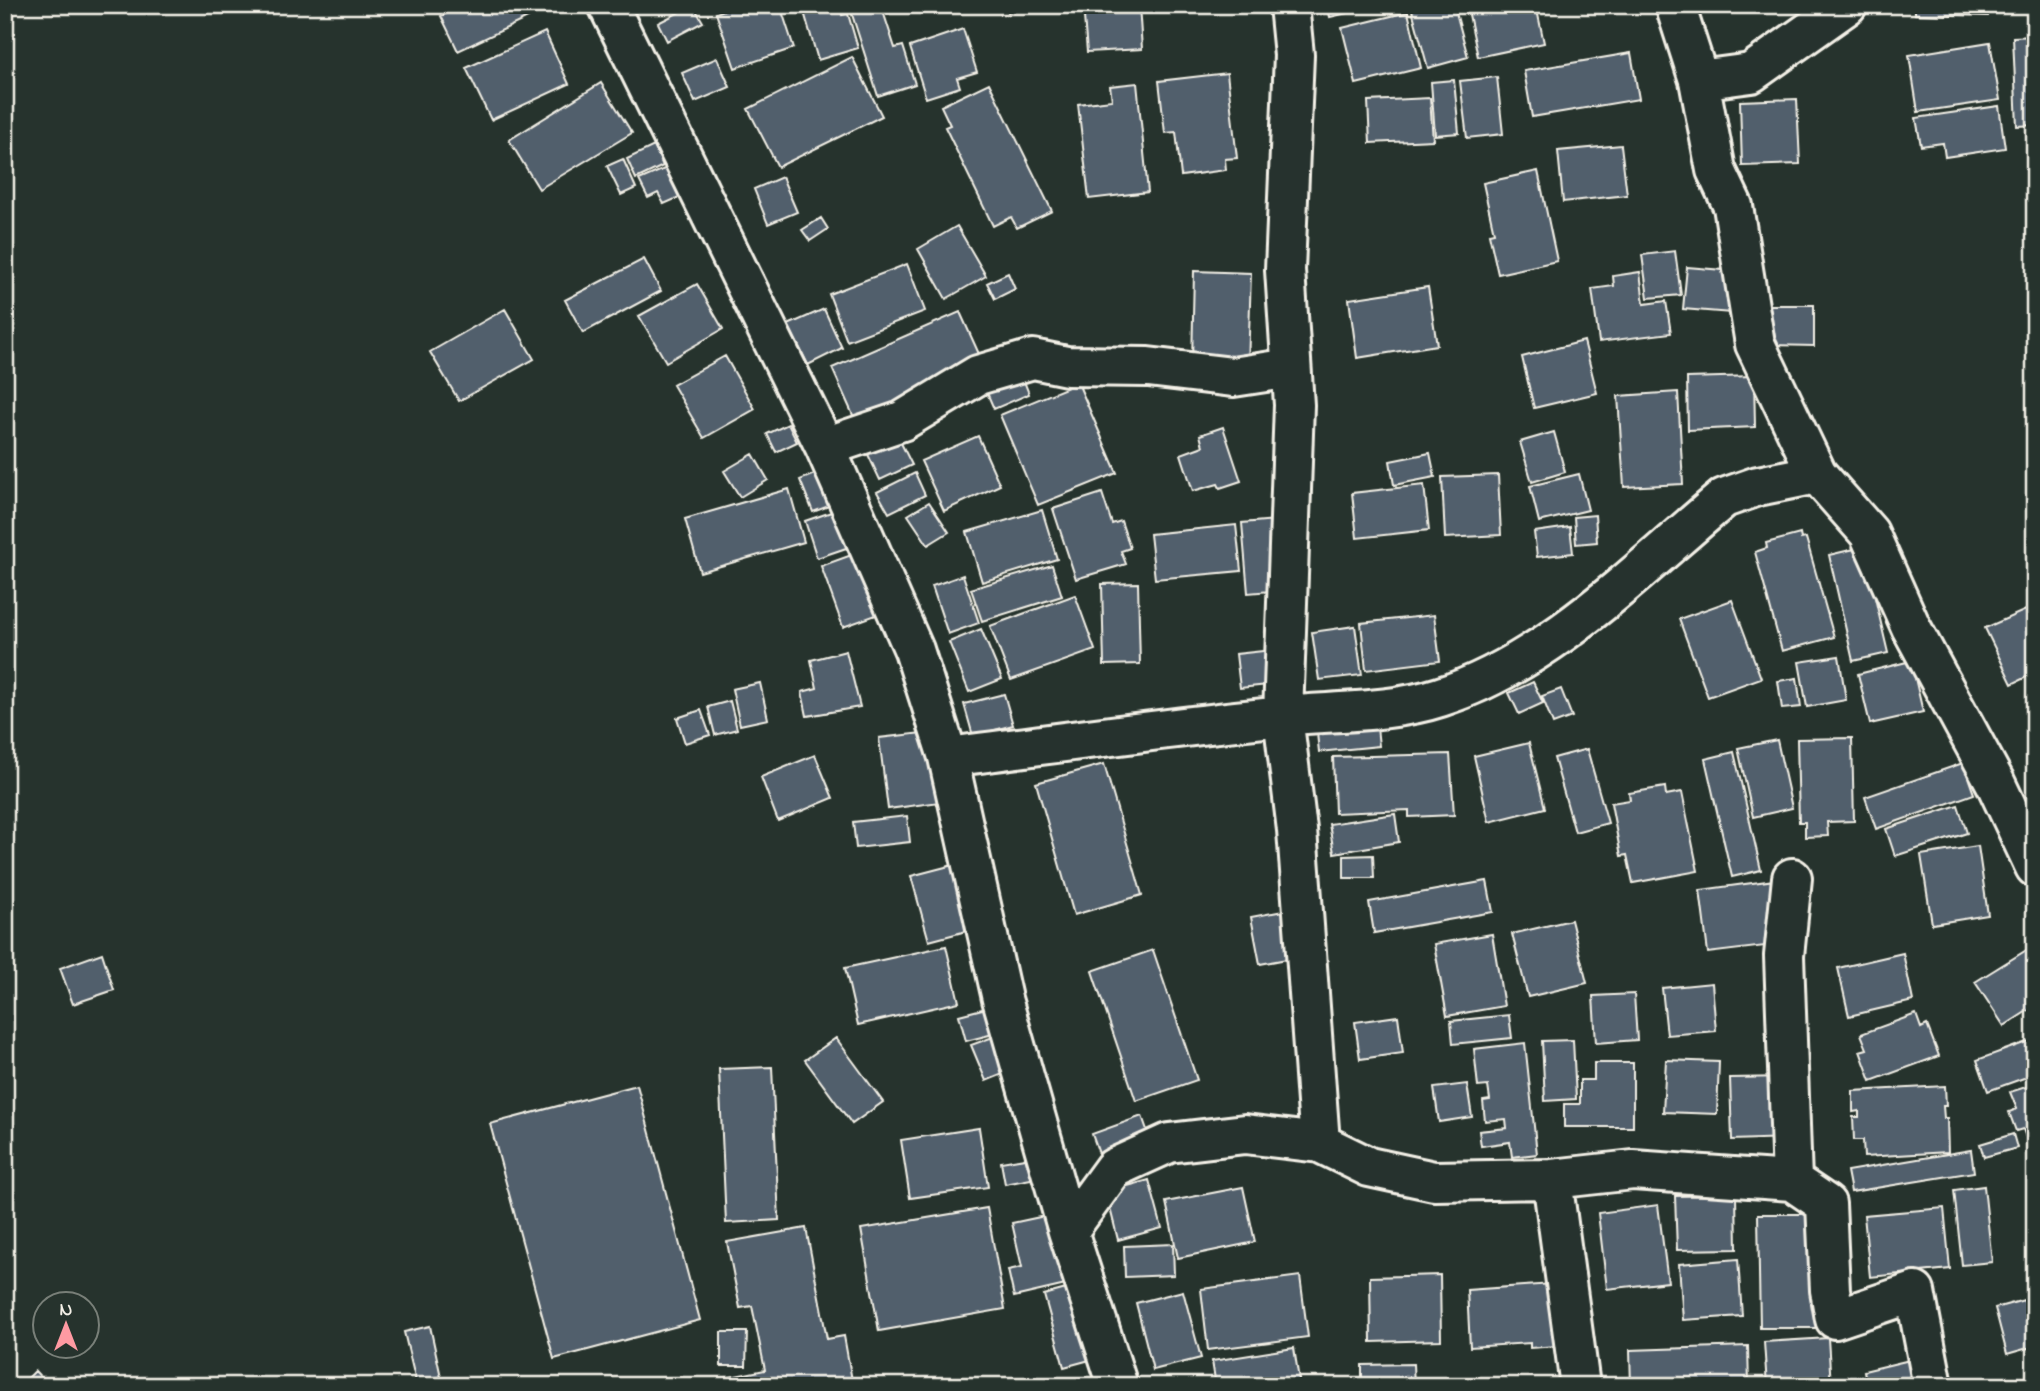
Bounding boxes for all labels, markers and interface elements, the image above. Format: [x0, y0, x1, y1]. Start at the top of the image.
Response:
north arrow [32, 1290, 102, 1360]
text: N [60, 1297, 73, 1324]

